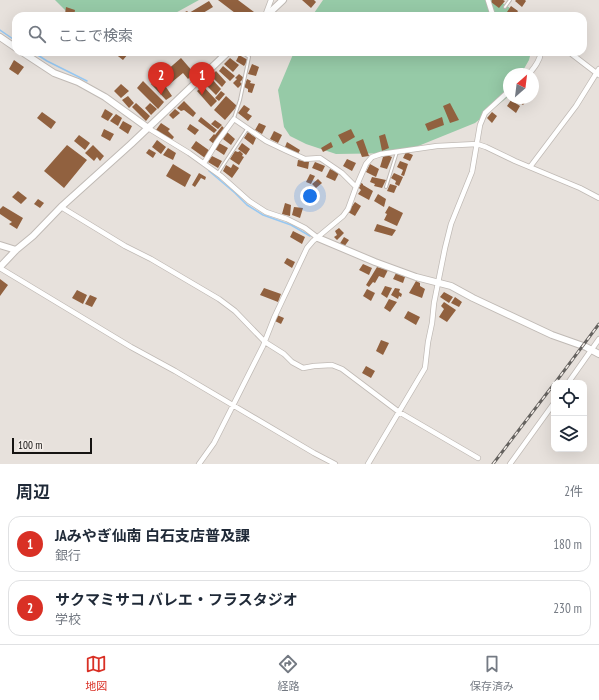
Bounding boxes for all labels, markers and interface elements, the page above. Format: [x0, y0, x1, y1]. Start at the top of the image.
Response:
search box [12, 12, 587, 56]
icon: search [26, 23, 48, 45]
text: ここで検索 [58, 26, 133, 45]
pin: 2 [148, 62, 174, 95]
pin: 1 [189, 62, 215, 95]
north arrow [503, 68, 539, 104]
your location [300, 186, 320, 206]
map controls [551, 380, 587, 452]
button: locate [551, 380, 587, 416]
button: layers [551, 416, 587, 452]
scale bar [12, 436, 92, 455]
text: 100 m [18, 438, 42, 452]
text: 周辺 [16, 481, 50, 503]
text: 2件 [564, 483, 583, 500]
text: JAみやぎ仙南 白石支店普及課 [55, 526, 250, 545]
text: 1 [27, 536, 33, 553]
text: 180 m [553, 536, 582, 553]
text: 銀行 [55, 547, 81, 564]
text: サクマミサコ バレエ・フラスタジオ [55, 590, 298, 609]
text: 2 [27, 600, 33, 617]
text: 230 m [553, 600, 582, 617]
text: 学校 [55, 611, 81, 628]
tab: 地図 [85, 653, 107, 693]
tab: 経路 [277, 653, 299, 693]
tab: 保存済み [470, 653, 514, 693]

